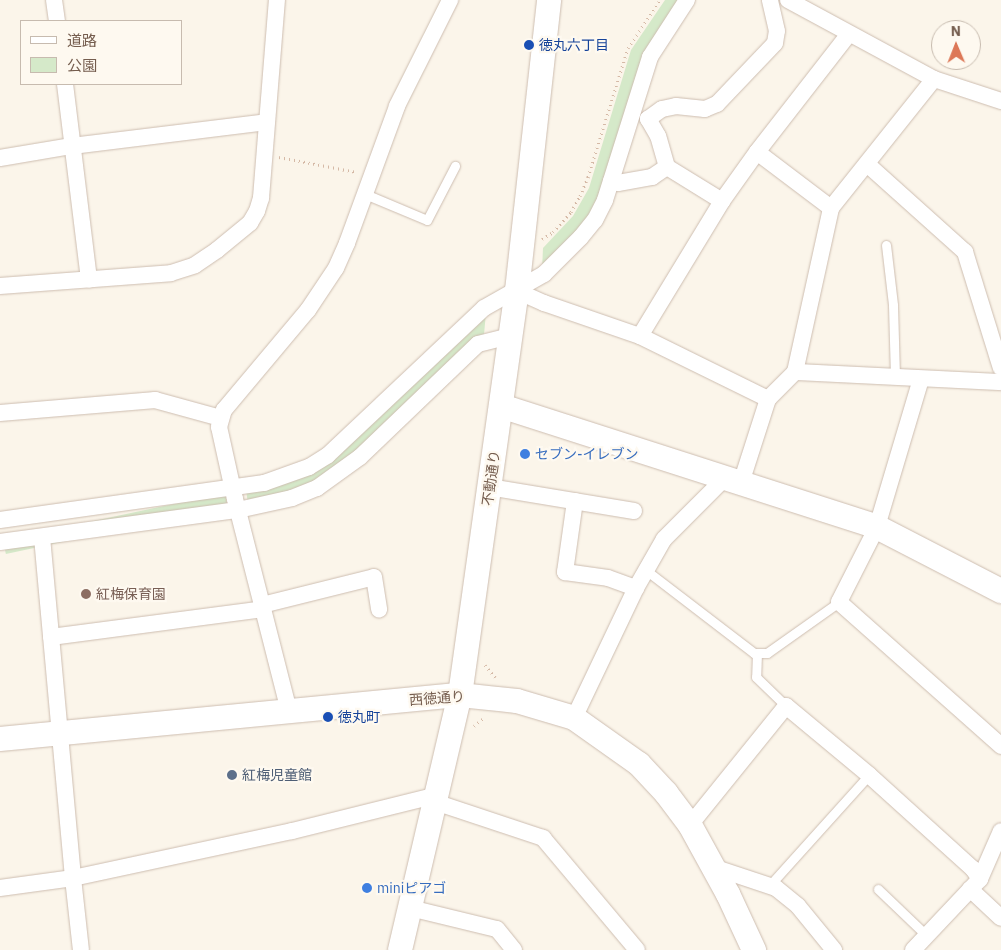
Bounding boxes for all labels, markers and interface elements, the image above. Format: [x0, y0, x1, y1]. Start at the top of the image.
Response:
legend [20, 20, 182, 85]
north arrow [931, 20, 981, 70]
text: N [951, 22, 961, 40]
text: 道路 [67, 31, 97, 50]
place label: 徳丸六丁目 [539, 37, 609, 53]
marker: 徳丸六丁目 [523, 39, 535, 51]
text: 公園 [67, 56, 97, 75]
place label: セブン-イレブン [535, 446, 639, 462]
marker: セブン-イレブン [519, 448, 531, 460]
street label: 不動通り [479, 449, 503, 507]
place label: 紅梅保育園 [96, 586, 166, 602]
marker: 紅梅保育園 [80, 588, 92, 600]
street label: 西徳通り [408, 688, 466, 708]
place label: 徳丸町 [338, 709, 380, 725]
marker: 徳丸町 [322, 711, 334, 723]
place label: 紅梅児童館 [242, 767, 312, 783]
marker: 紅梅児童館 [226, 769, 238, 781]
place label: miniピアゴ [377, 880, 446, 896]
marker: miniピアゴ [361, 882, 373, 894]

